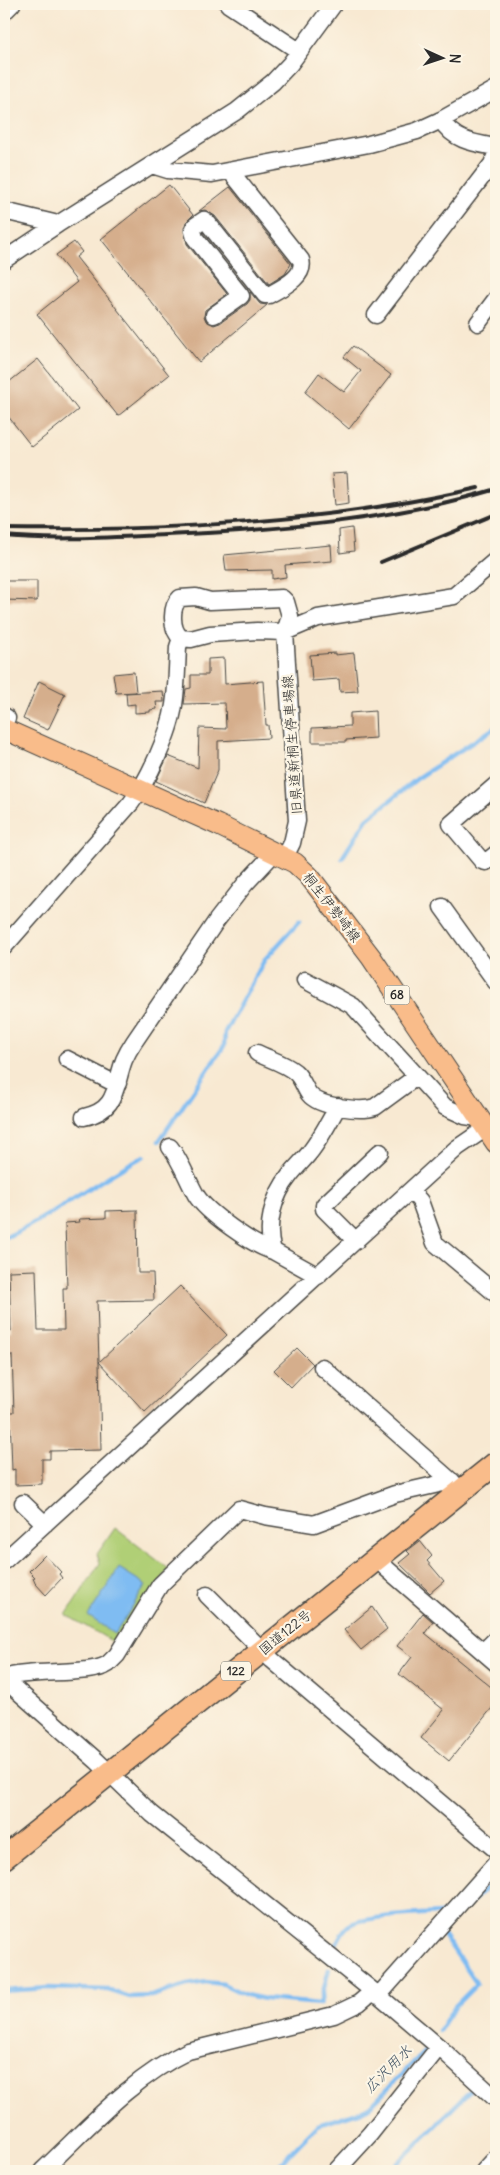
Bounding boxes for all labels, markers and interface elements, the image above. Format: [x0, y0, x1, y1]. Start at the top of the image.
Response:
north arrow [418, 32, 468, 82]
text: N [446, 53, 464, 64]
street label: 旧県道新桐生停車場線 [278, 675, 306, 815]
street label: 桐生伊勢崎線 [299, 868, 365, 946]
road number: 68 [384, 986, 410, 1004]
street label: 国道122号 [255, 1605, 315, 1659]
road number: 122 [221, 1662, 251, 1680]
water label: 広沢用水 [360, 2041, 416, 2097]

